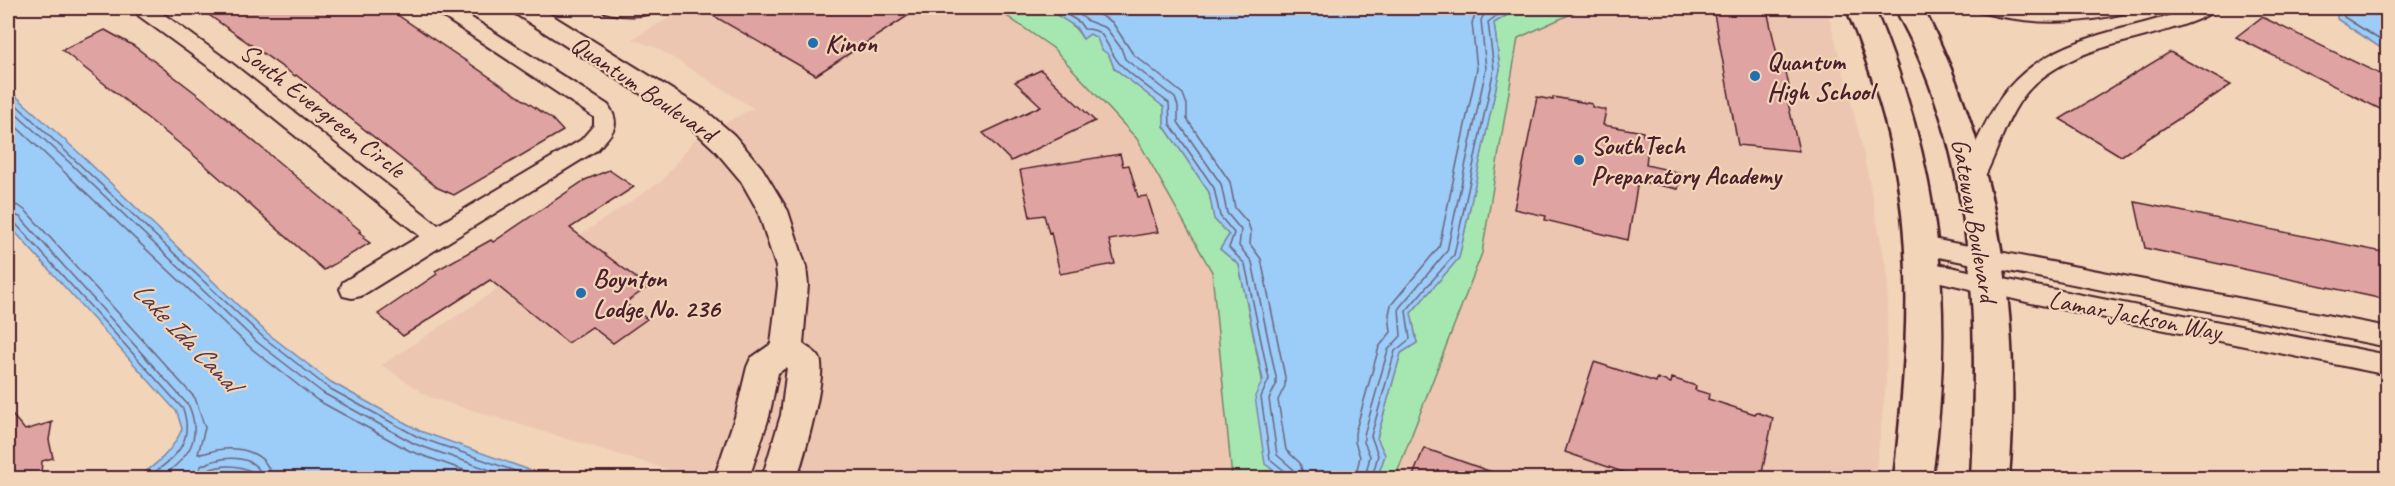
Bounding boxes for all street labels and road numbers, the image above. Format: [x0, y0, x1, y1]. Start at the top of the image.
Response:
street label: Quantum Boulevard [565, 28, 726, 151]
street label: South Evergreen Circle [234, 36, 414, 187]
street label: Gateway Boulevard [1944, 136, 2006, 308]
street label: Lamar Jackson Way [2046, 283, 2226, 349]

